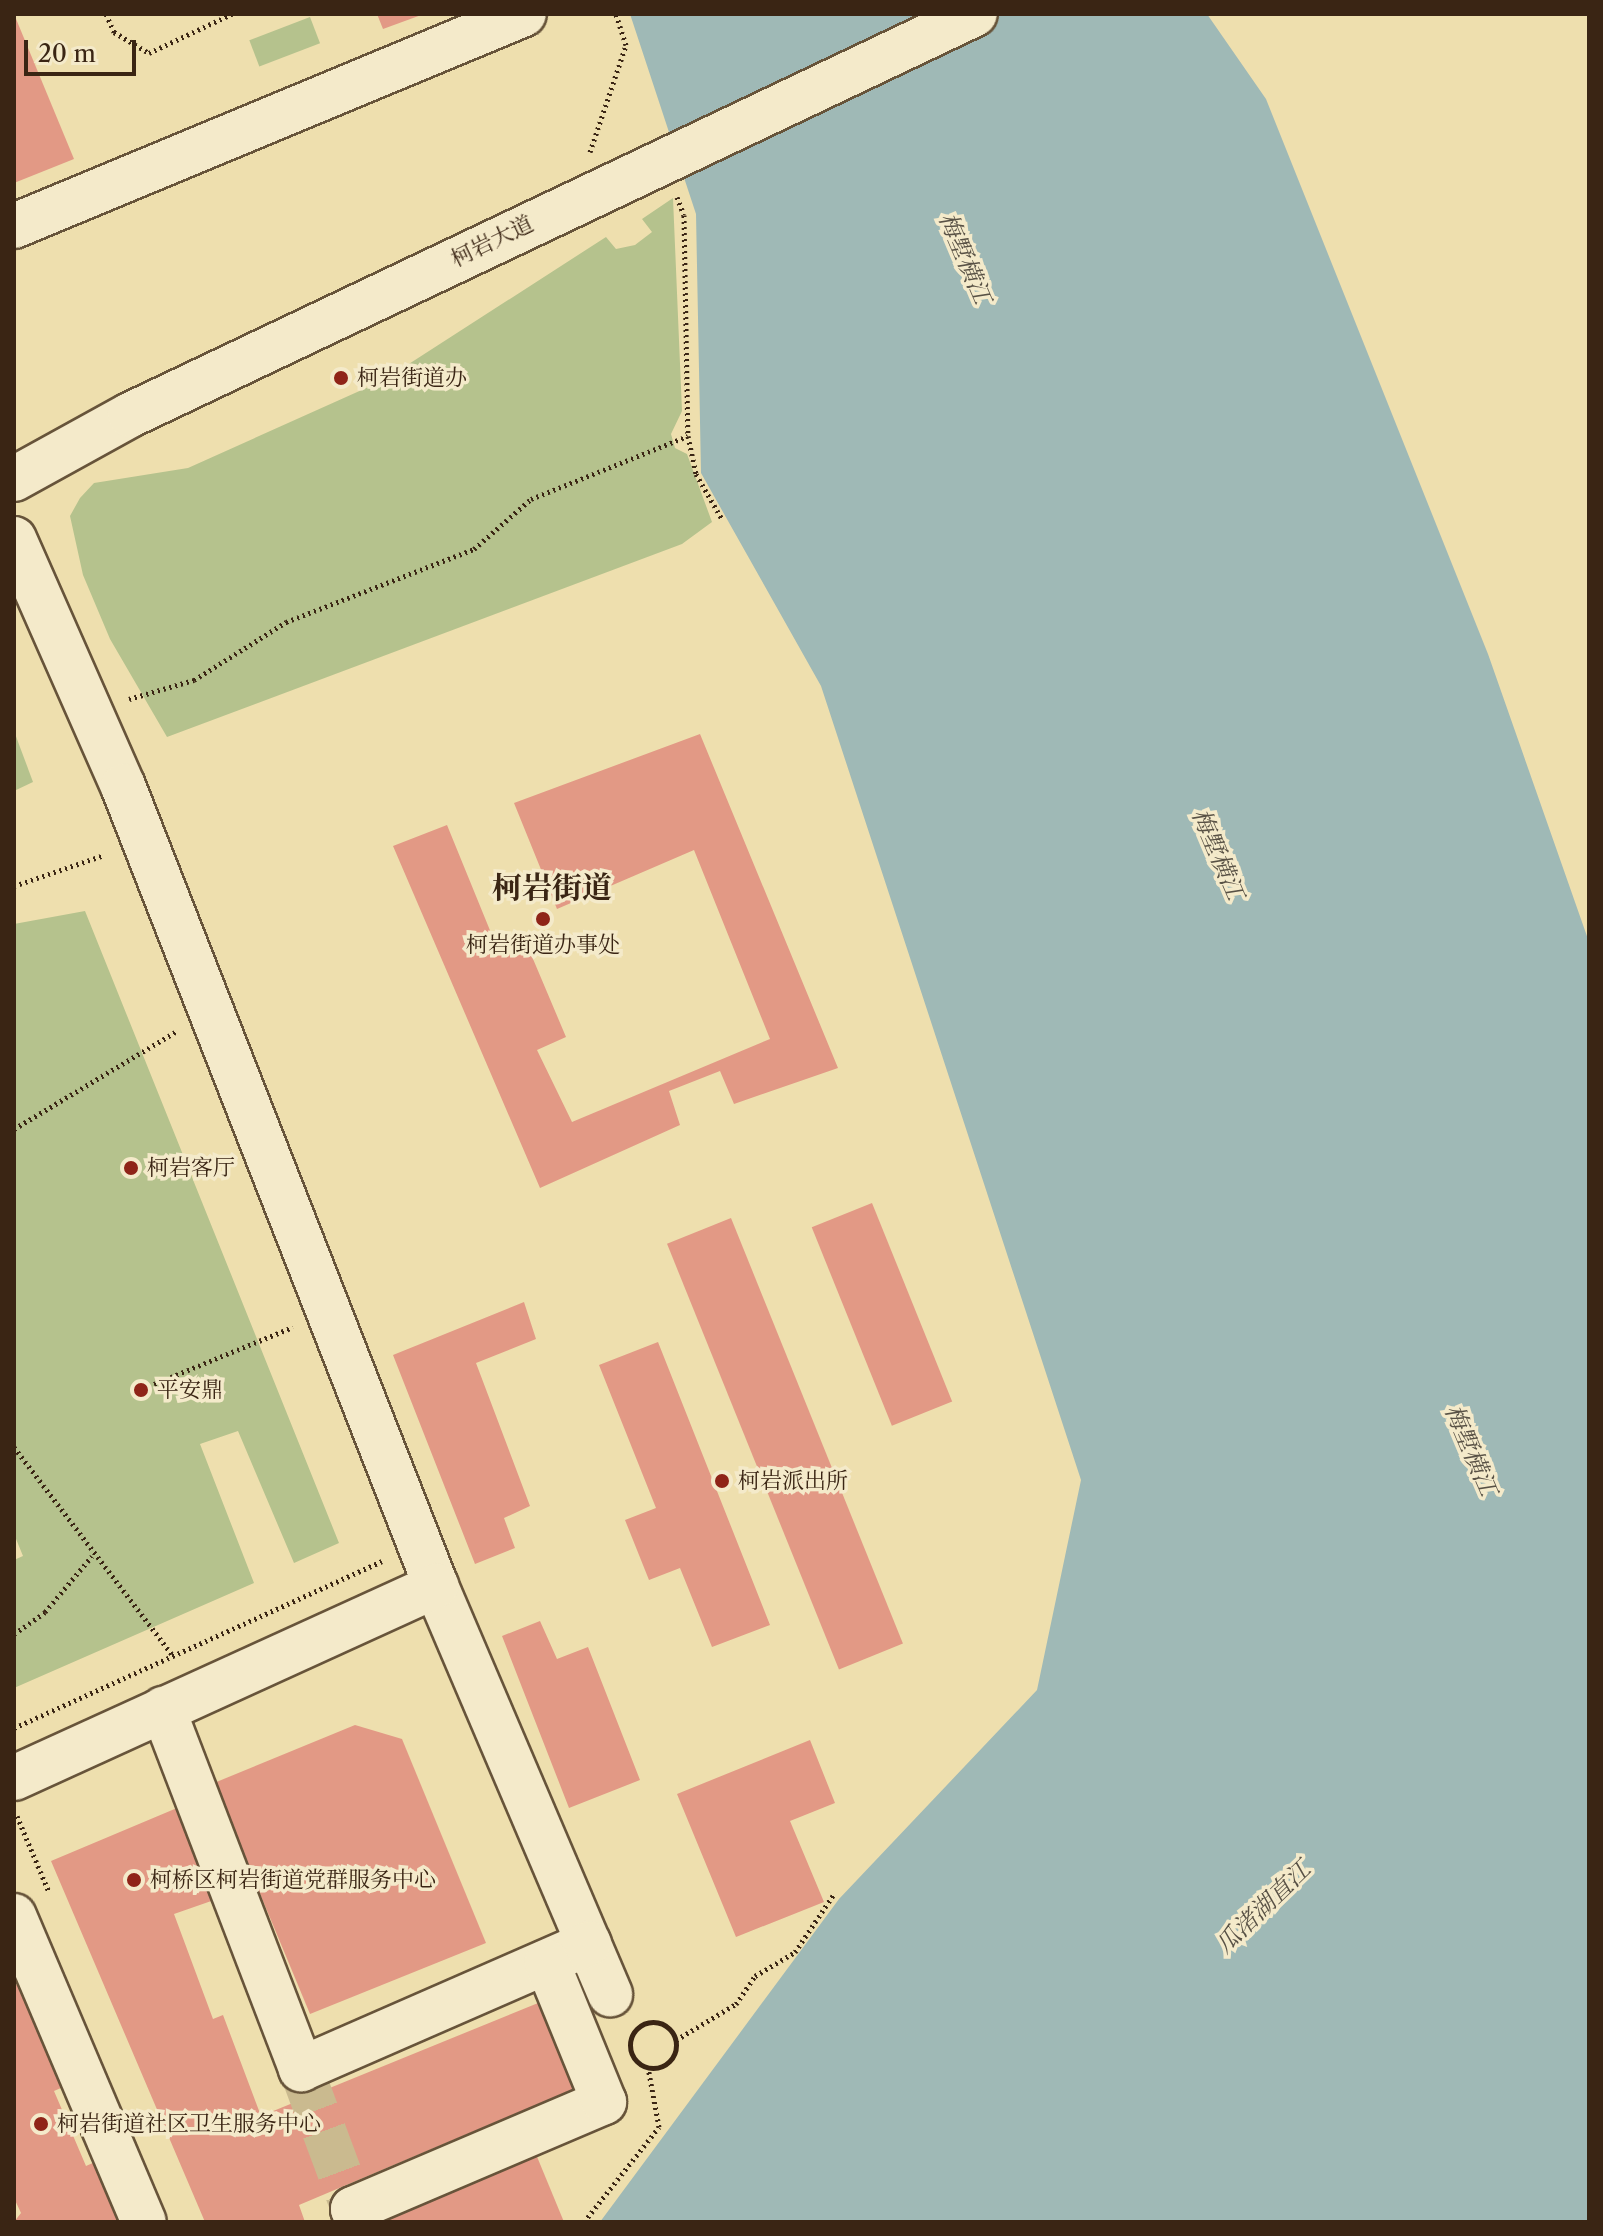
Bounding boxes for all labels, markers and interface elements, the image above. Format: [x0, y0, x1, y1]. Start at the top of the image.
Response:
scale bar [28, 24, 140, 74]
text: 20 m [38, 39, 96, 68]
water label: 梅墅横江 [933, 208, 997, 308]
street label: 柯岩大道 [447, 210, 537, 272]
place label: 柯岩街道办 [357, 365, 467, 391]
marker: 柯岩街道办 [332, 369, 350, 387]
water label: 梅墅横江 [1186, 804, 1250, 904]
district label: 柯岩街道 [492, 870, 612, 906]
marker: 柯岩街道办事处 [534, 910, 552, 928]
place label: 柯岩街道办事处 [466, 932, 620, 958]
place label: 柯岩客厅 [147, 1155, 235, 1181]
marker: 柯岩客厅 [122, 1159, 140, 1177]
place label: 平安鼎 [157, 1377, 223, 1403]
marker: 平安鼎 [132, 1381, 150, 1399]
water label: 梅墅横江 [1439, 1400, 1503, 1500]
place label: 柯岩派出所 [738, 1468, 848, 1494]
marker: 柯岩派出所 [713, 1472, 731, 1490]
water label: 瓜渚湖直江 [1210, 1855, 1316, 1959]
place label: 柯桥区柯岩街道党群服务中心 [150, 1867, 436, 1893]
marker: 柯桥区柯岩街道党群服务中心 [125, 1871, 143, 1889]
place label: 柯岩街道社区卫生服务中心 [57, 2111, 321, 2137]
marker: 柯岩街道社区卫生服务中心 [32, 2115, 50, 2133]

